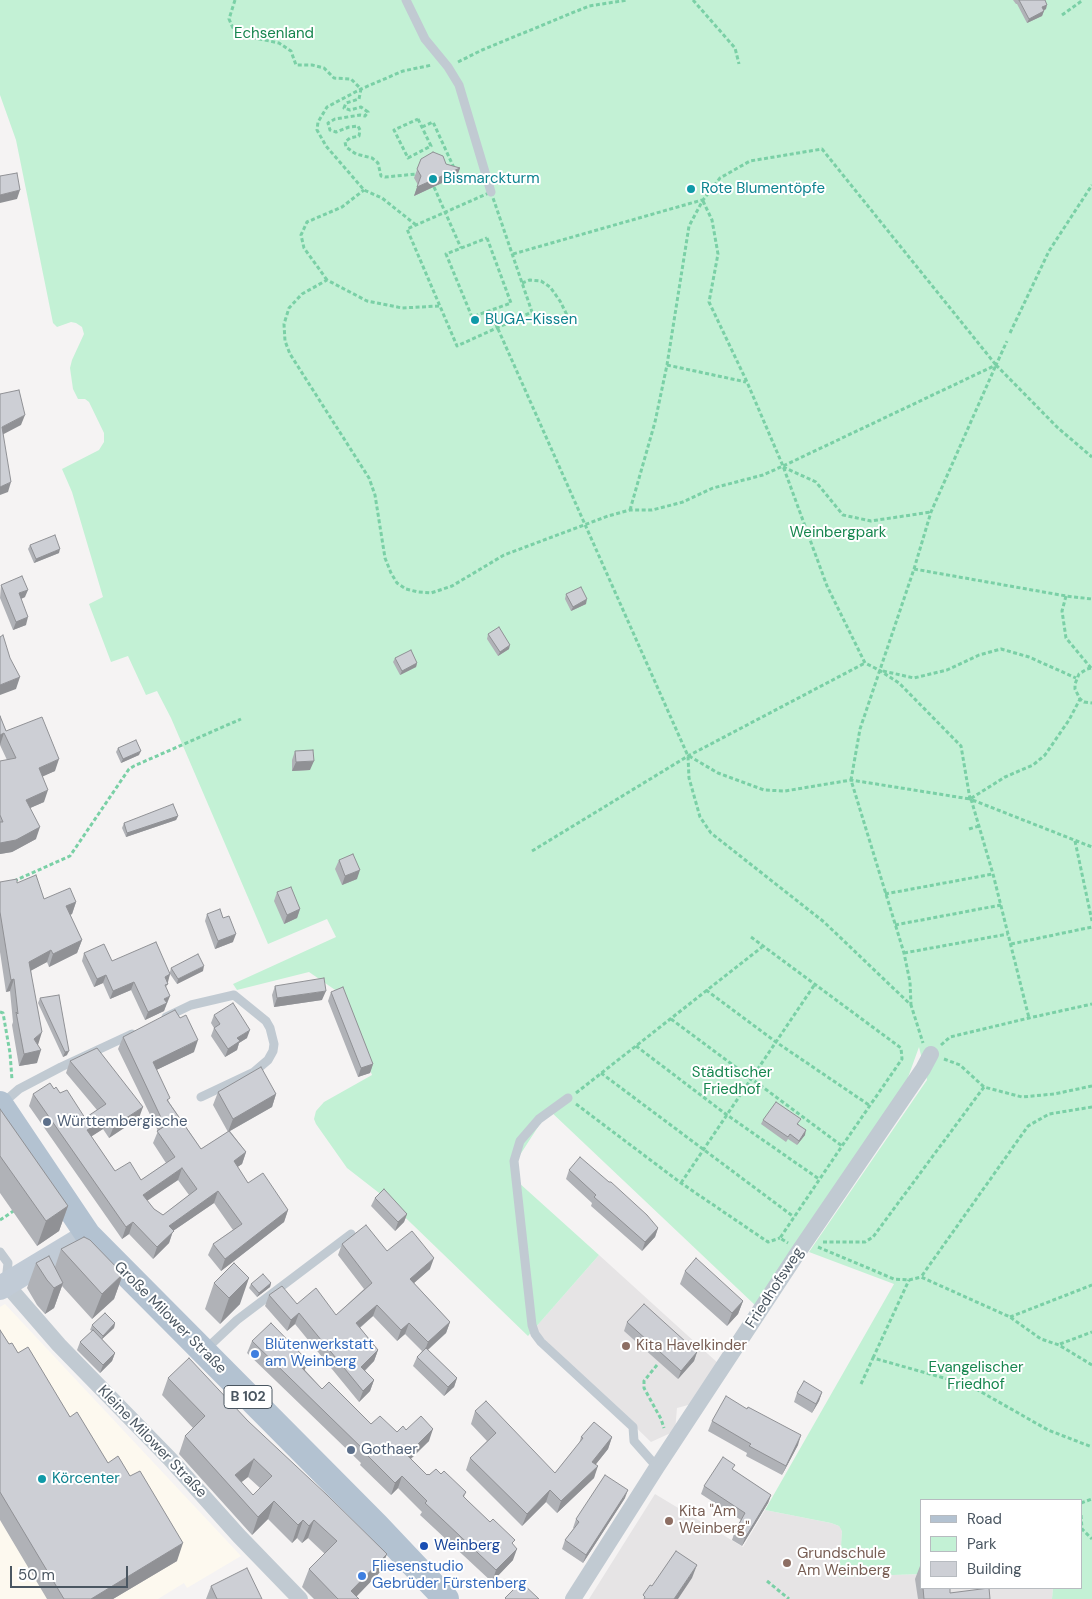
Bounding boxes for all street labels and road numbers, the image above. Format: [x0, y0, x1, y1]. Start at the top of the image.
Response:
street label: Friedhofsweg [742, 1244, 808, 1332]
street label: Große Milower Straße [110, 1258, 230, 1378]
street label: Kleine Milower Straße [94, 1382, 210, 1502]
road number: B 102 [224, 1385, 272, 1408]

